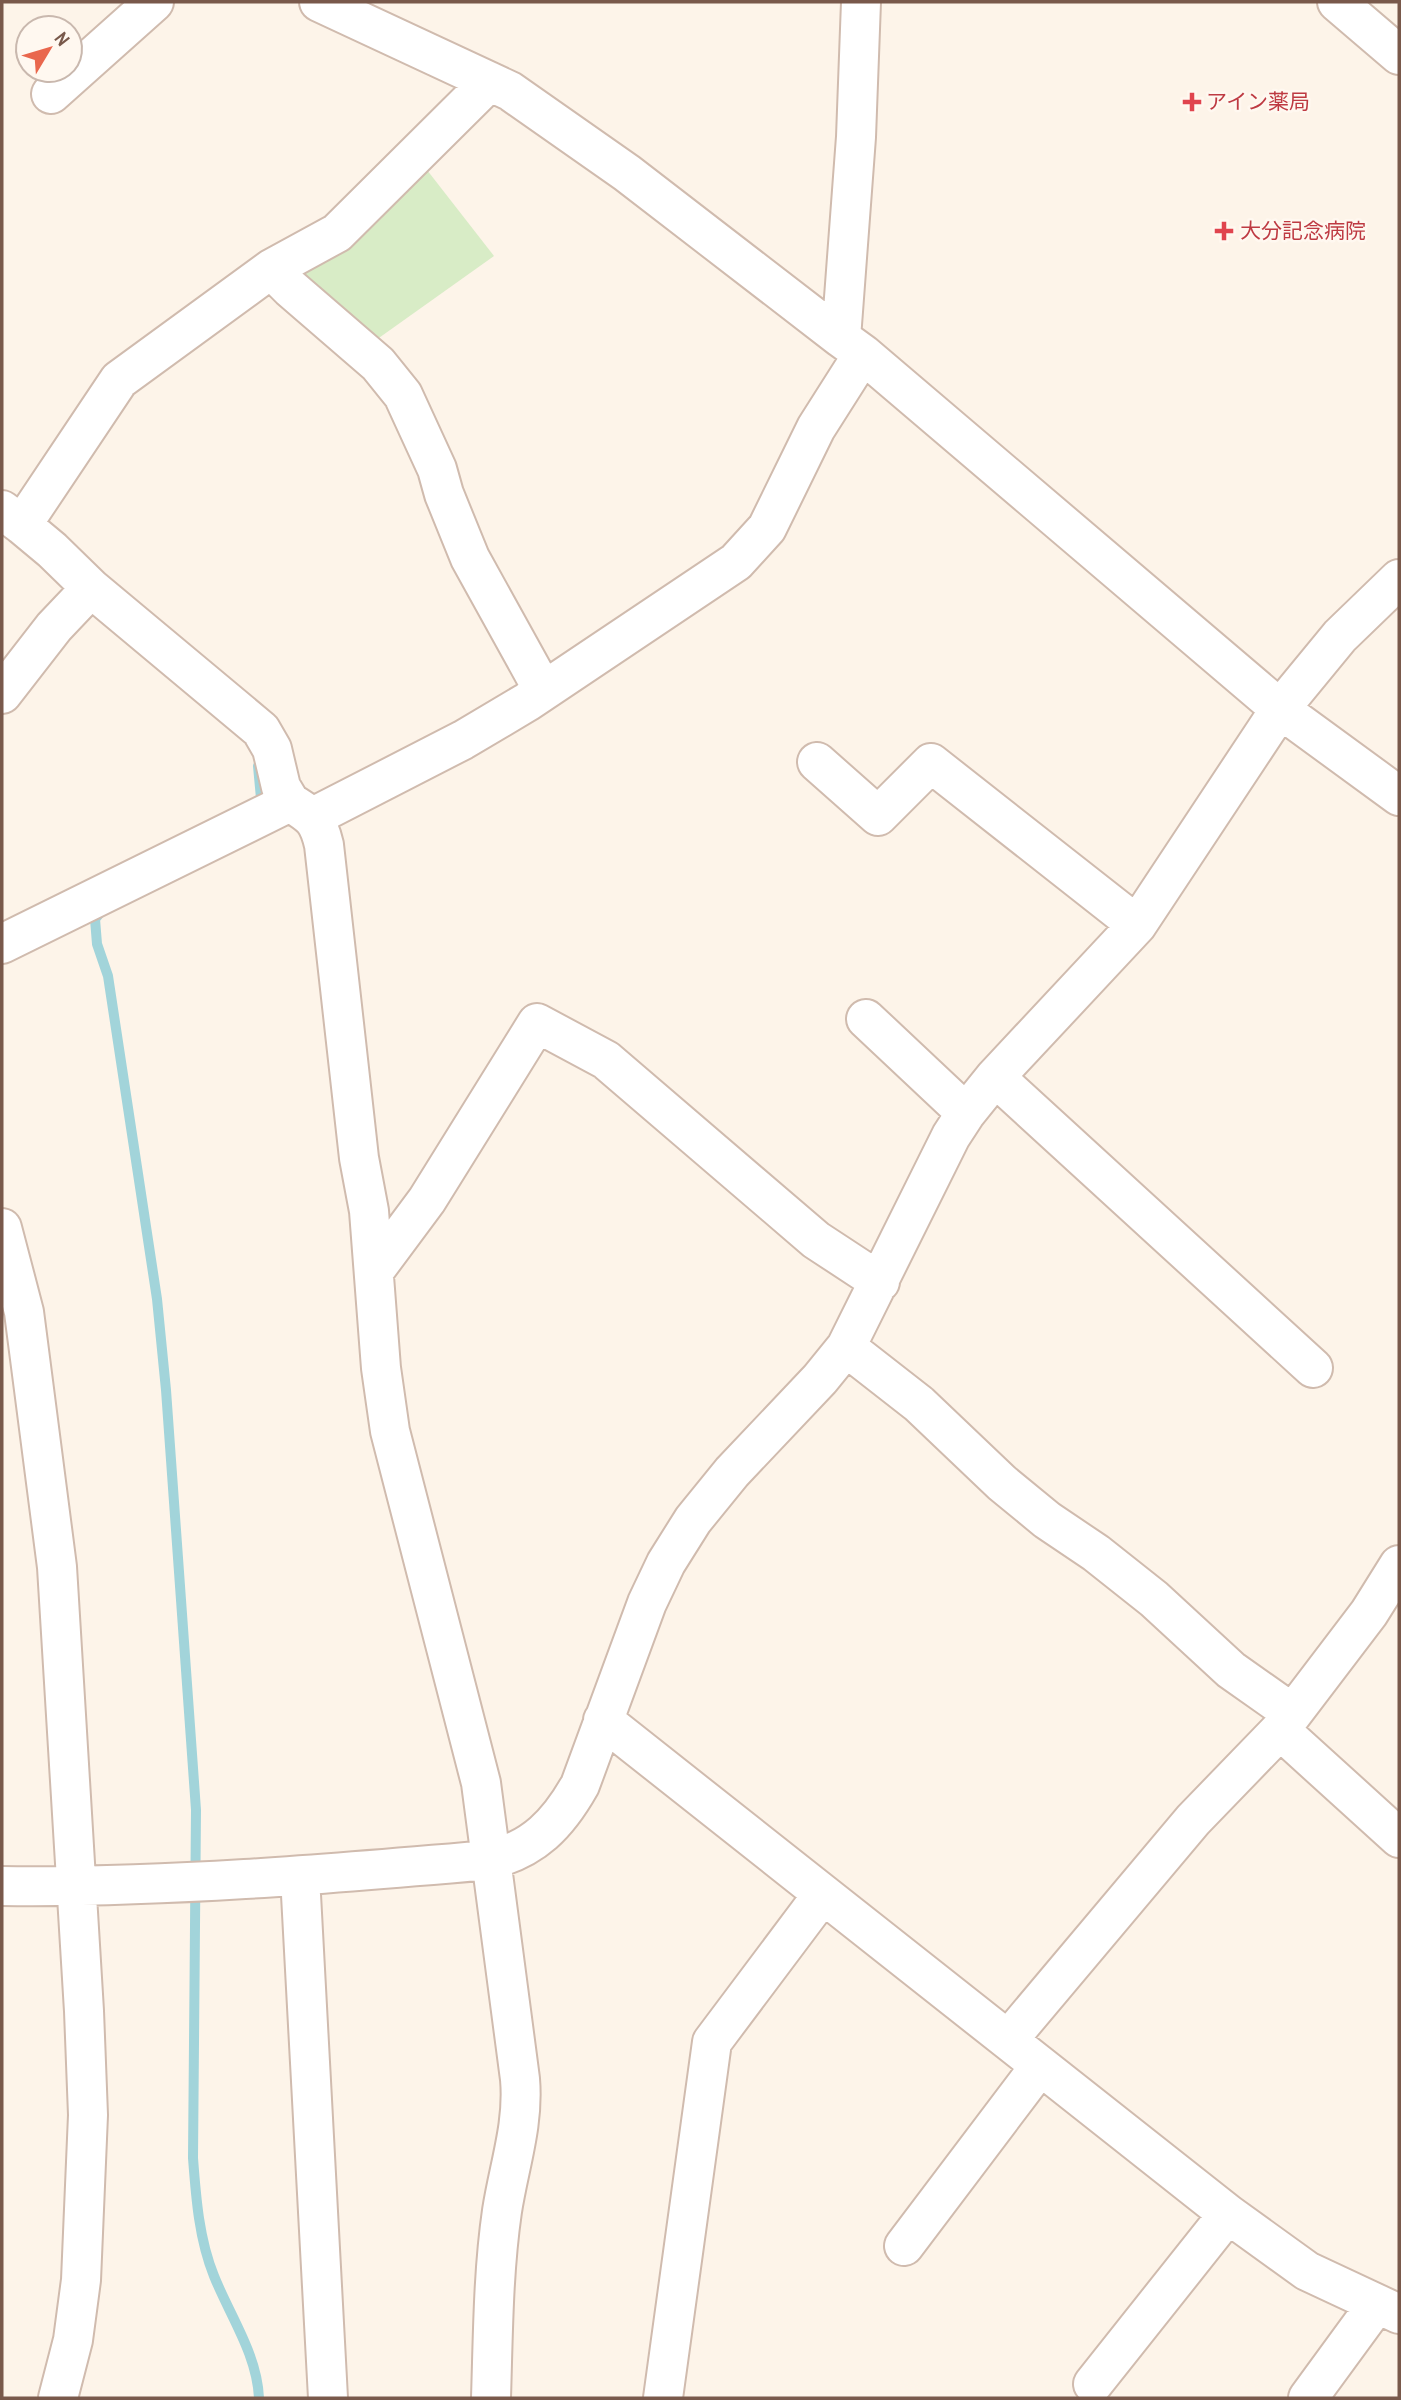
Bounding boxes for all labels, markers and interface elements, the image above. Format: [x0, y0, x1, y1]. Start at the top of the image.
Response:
north arrow [14, 14, 84, 84]
text: N [49, 26, 76, 51]
place label: アイン薬局 [1206, 87, 1310, 116]
marker: アイン薬局 [1184, 94, 1200, 110]
place label: 大分記念病院 [1240, 216, 1366, 245]
marker: 大分記念病院 [1214, 221, 1234, 241]

